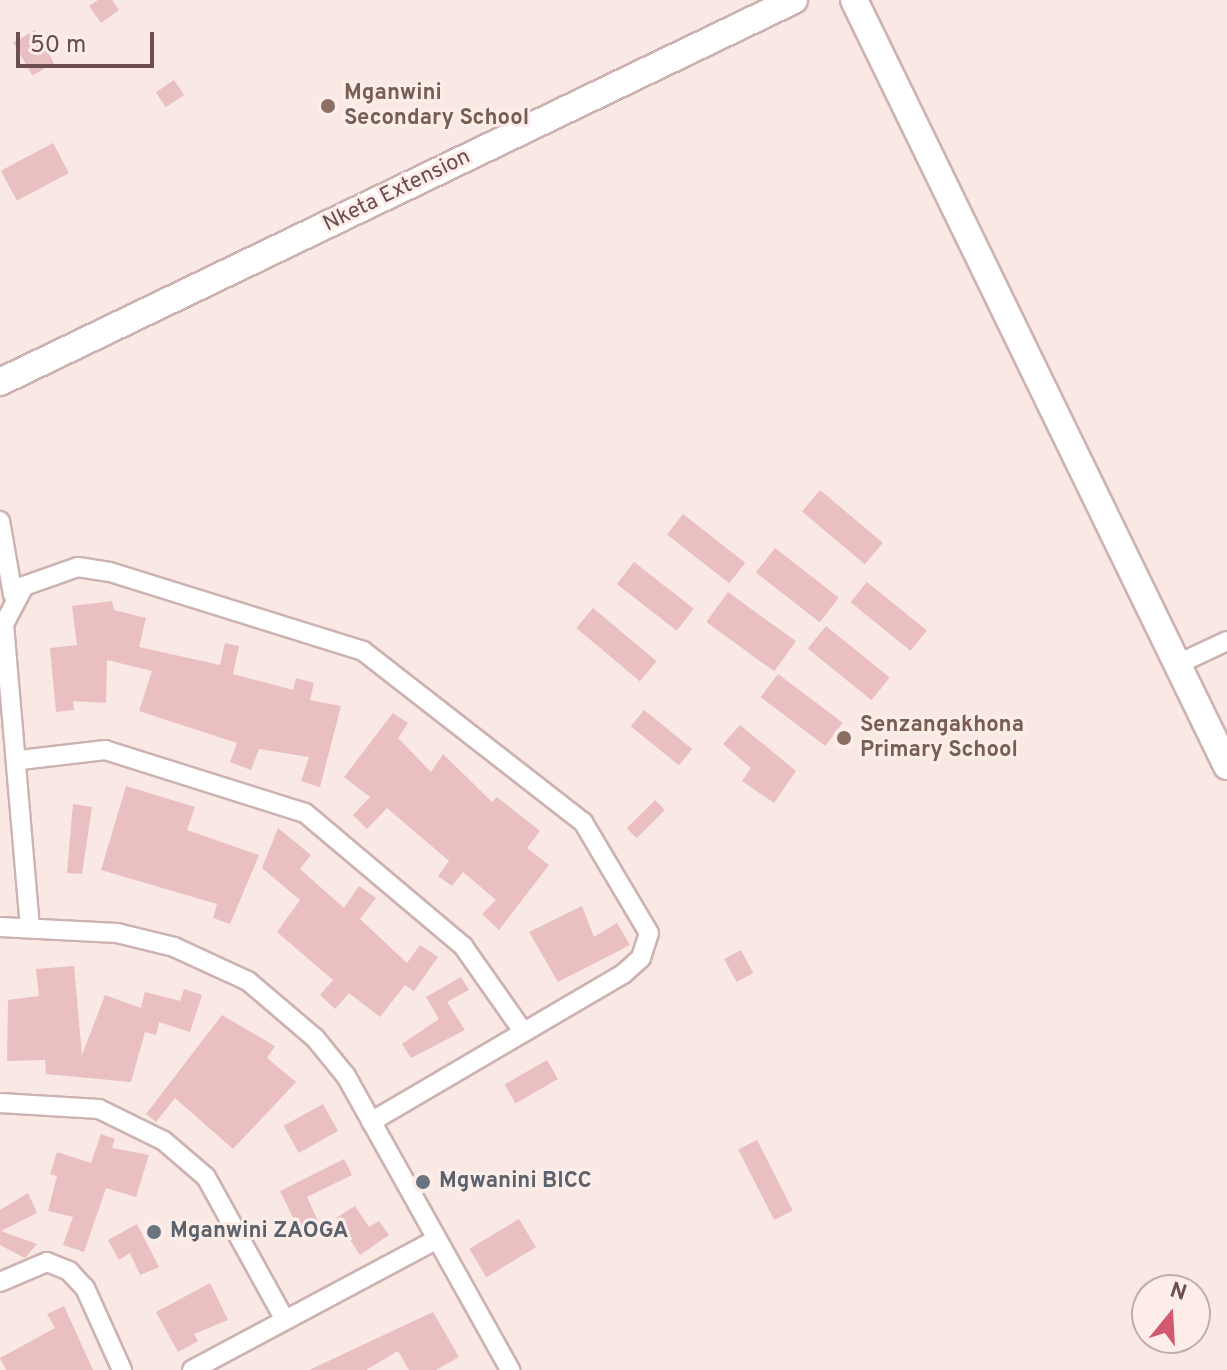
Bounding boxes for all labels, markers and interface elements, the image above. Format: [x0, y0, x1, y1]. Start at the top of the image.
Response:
scale bar [20, 16, 158, 66]
text: 50 m [30, 31, 86, 61]
place label: Mganwini Secondary School [344, 80, 529, 132]
marker: Mganwini Secondary School [319, 97, 337, 115]
street label: Nketa Extension [319, 144, 475, 238]
place label: Senzangakhona Primary School [860, 712, 1024, 764]
marker: Senzangakhona Primary School [835, 729, 853, 747]
place label: Mgwanini BICC [439, 1169, 592, 1195]
marker: Mgwanini BICC [414, 1173, 432, 1191]
place label: Mganwini ZAOGA [170, 1219, 349, 1245]
marker: Mganwini ZAOGA [145, 1223, 163, 1241]
north arrow [1131, 1274, 1211, 1354]
text: N [1166, 1277, 1190, 1308]

